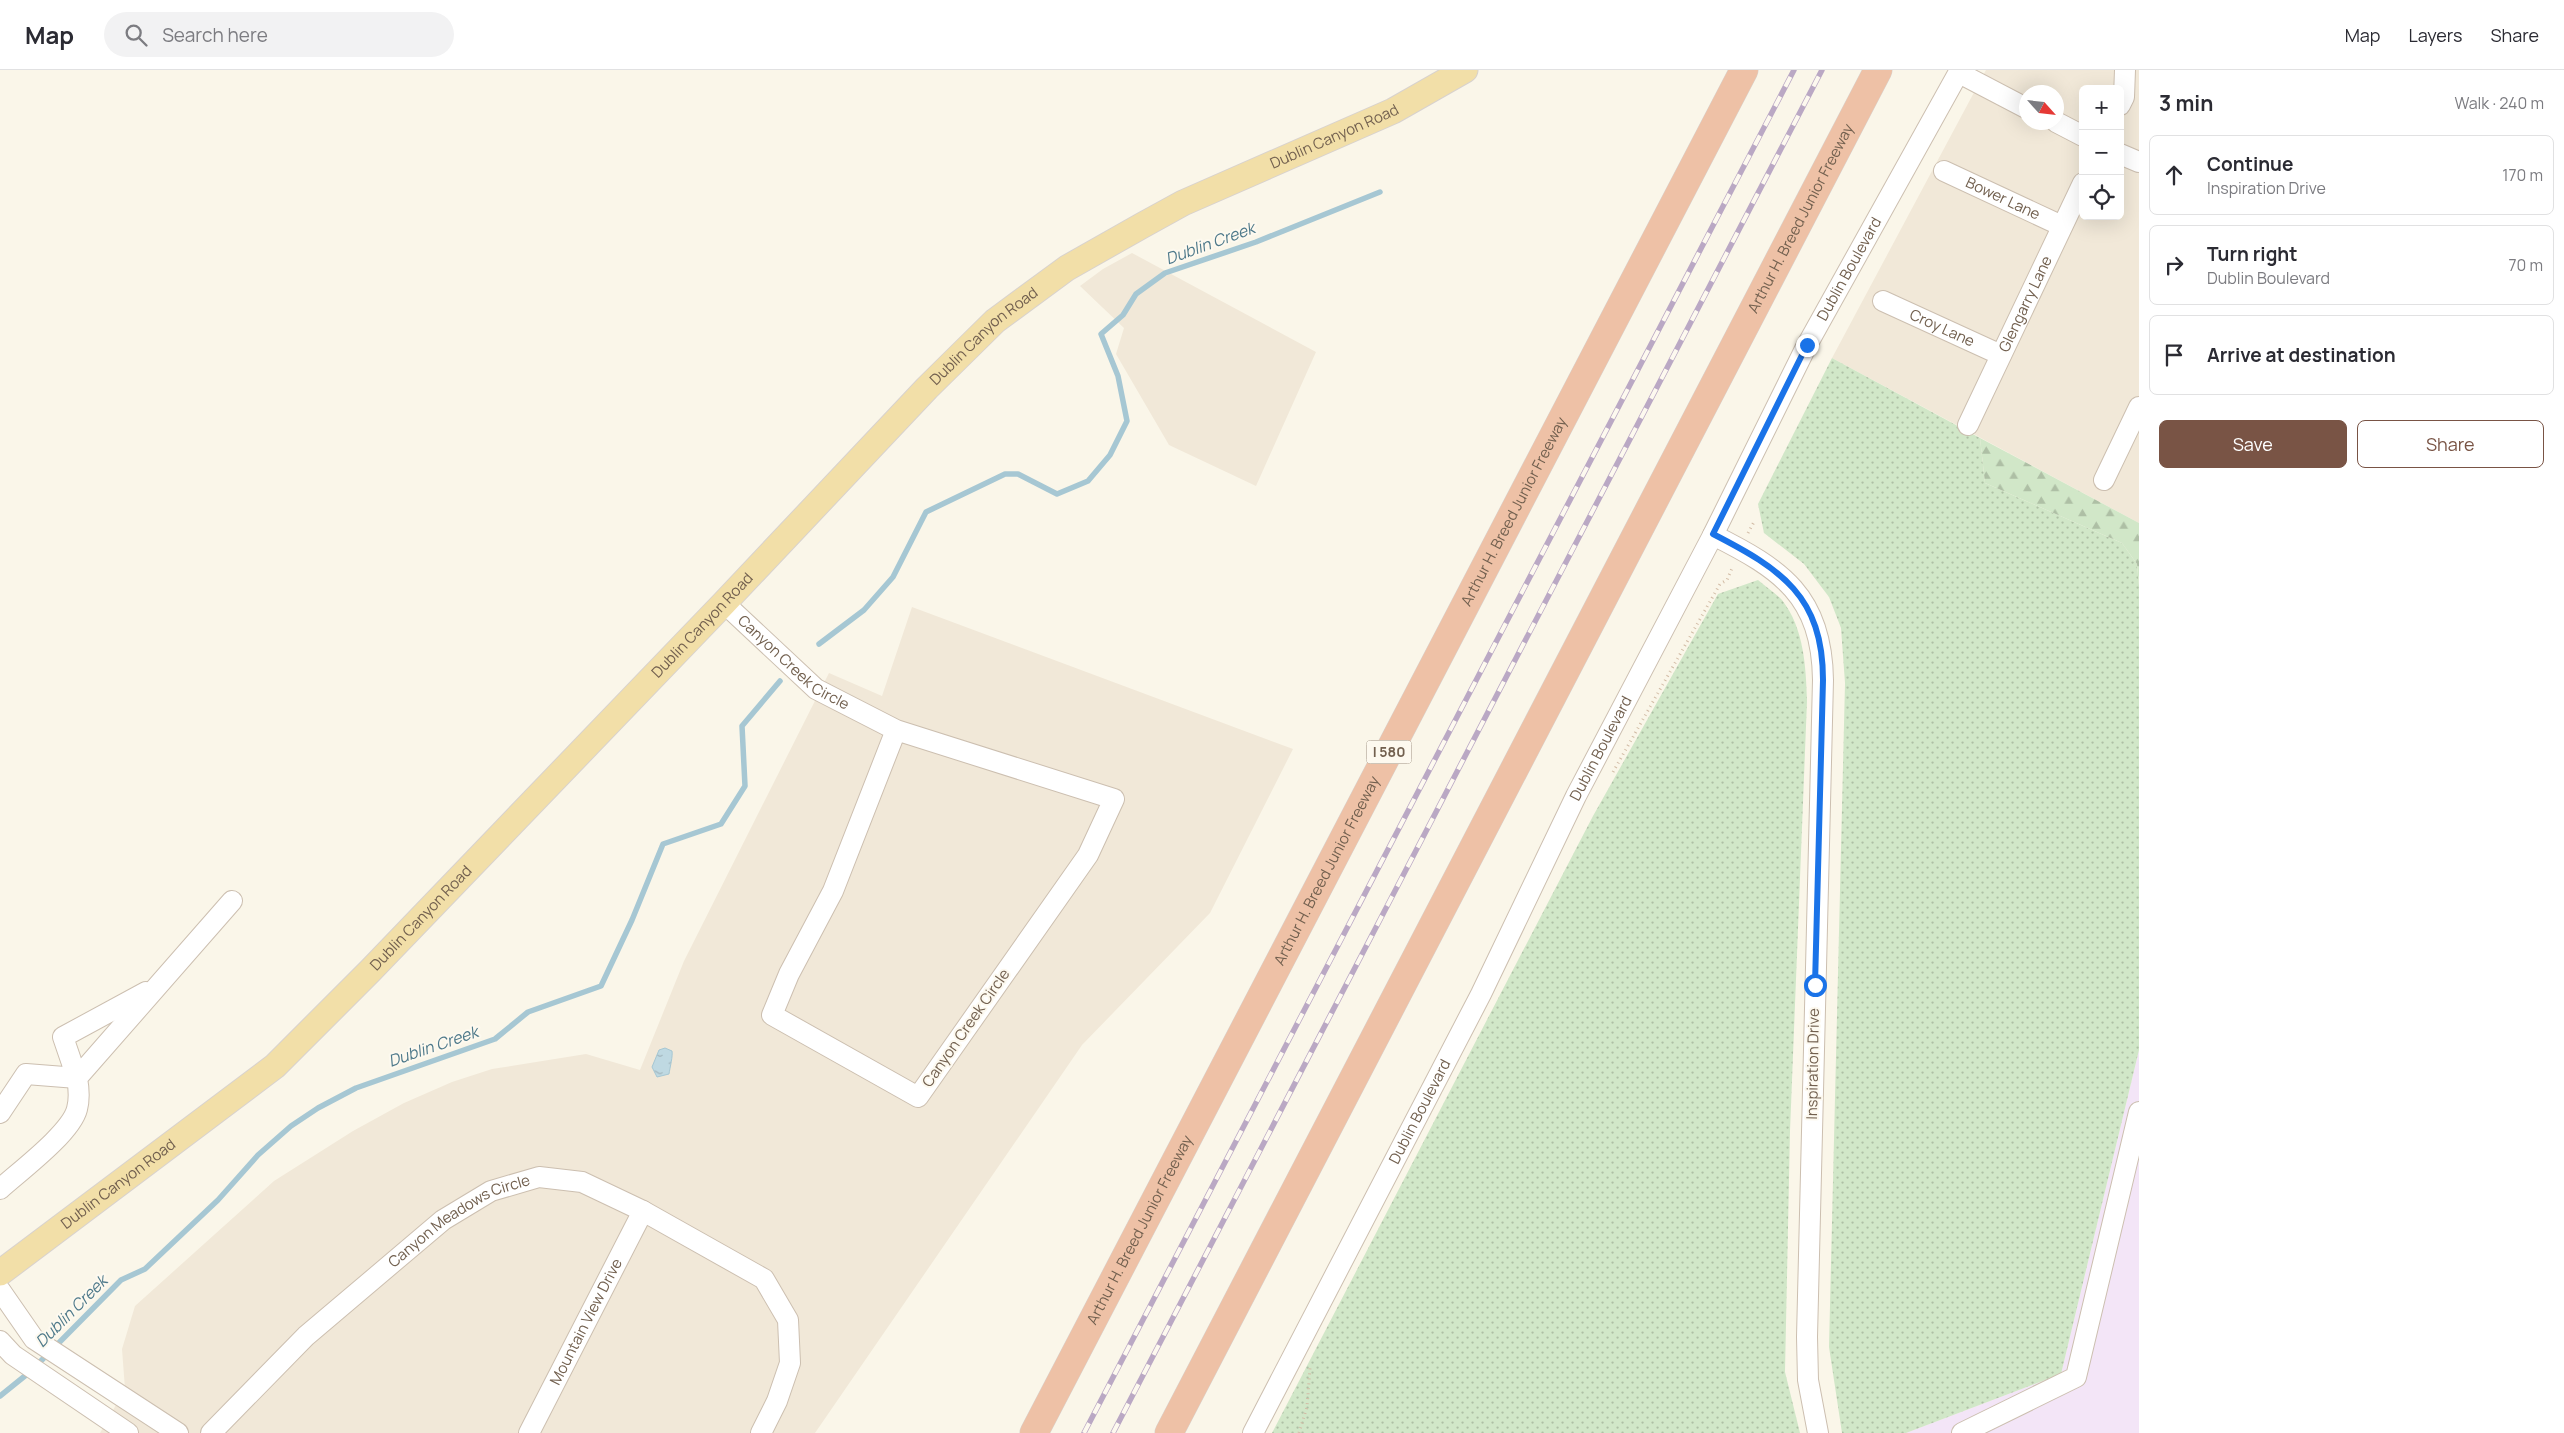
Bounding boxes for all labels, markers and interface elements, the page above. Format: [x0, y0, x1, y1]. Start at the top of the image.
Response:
search box [104, 12, 454, 57]
text: Map [25, 18, 74, 51]
icon: search [122, 21, 150, 49]
text: Search here [162, 22, 268, 48]
text: Map [2345, 23, 2380, 47]
text: Layers [2408, 23, 2462, 47]
text: Share [2490, 23, 2539, 47]
north arrow [2019, 85, 2064, 130]
map controls [2079, 85, 2124, 220]
button: + [2079, 85, 2124, 130]
text: 3 min [2159, 89, 2213, 117]
text: Walk · 240 m [2454, 92, 2544, 114]
street label: Dublin Canyon Road [1267, 99, 1403, 174]
street label: Arthur H. Breed Junior Freeway [1742, 120, 1858, 317]
button: − [2079, 130, 2124, 175]
text: Continue [2207, 151, 2293, 177]
icon: ahead [2160, 161, 2188, 189]
text: 170 m [2502, 164, 2543, 186]
street label: Bower Lane [1962, 172, 2044, 224]
button: locate [2079, 175, 2124, 220]
text: Inspiration Drive [2207, 177, 2326, 199]
street label: Dublin Boulevard [1812, 213, 1886, 324]
water label: Dublin Creek [1162, 216, 1260, 269]
text: Turn right [2207, 241, 2297, 267]
icon: right [2160, 251, 2188, 279]
street label: Glengarry Lane [1993, 252, 2057, 355]
text: 70 m [2508, 254, 2543, 276]
text: Dublin Boulevard [2207, 267, 2330, 289]
street label: Dublin Canyon Road [925, 282, 1042, 390]
street label: Croy Lane [1906, 304, 1978, 352]
route end [1796, 334, 1819, 357]
icon: arrive [2160, 341, 2188, 369]
text: Arrive at destination [2207, 342, 2396, 368]
street label: Arthur H. Breed Junior Freeway [1456, 413, 1572, 610]
button: Save [2159, 420, 2347, 468]
button: Share [2357, 420, 2544, 468]
street label: Dublin Canyon Road [646, 568, 757, 682]
street label: Canyon Creek Circle [733, 610, 853, 714]
street label: Dublin Boulevard [1564, 692, 1637, 804]
road number: I 580 [1366, 740, 1412, 764]
street label: Arthur H. Breed Junior Freeway [1268, 772, 1384, 969]
street label: Dublin Canyon Road [365, 861, 476, 975]
street label: Canyon Creek Circle [917, 964, 1014, 1091]
route start [1804, 974, 1827, 997]
street label: Inspiration Drive [1801, 1008, 1824, 1120]
water label: Dublin Creek [385, 1020, 483, 1072]
street label: Dublin Boulevard [1383, 1055, 1455, 1168]
street label: Arthur H. Breed Junior Freeway [1081, 1131, 1197, 1328]
street label: Dublin Canyon Road [56, 1134, 180, 1234]
street label: Canyon Meadows Circle [383, 1169, 533, 1272]
street label: Mountain View Drive [544, 1255, 627, 1388]
water label: Dublin Creek [30, 1269, 113, 1352]

